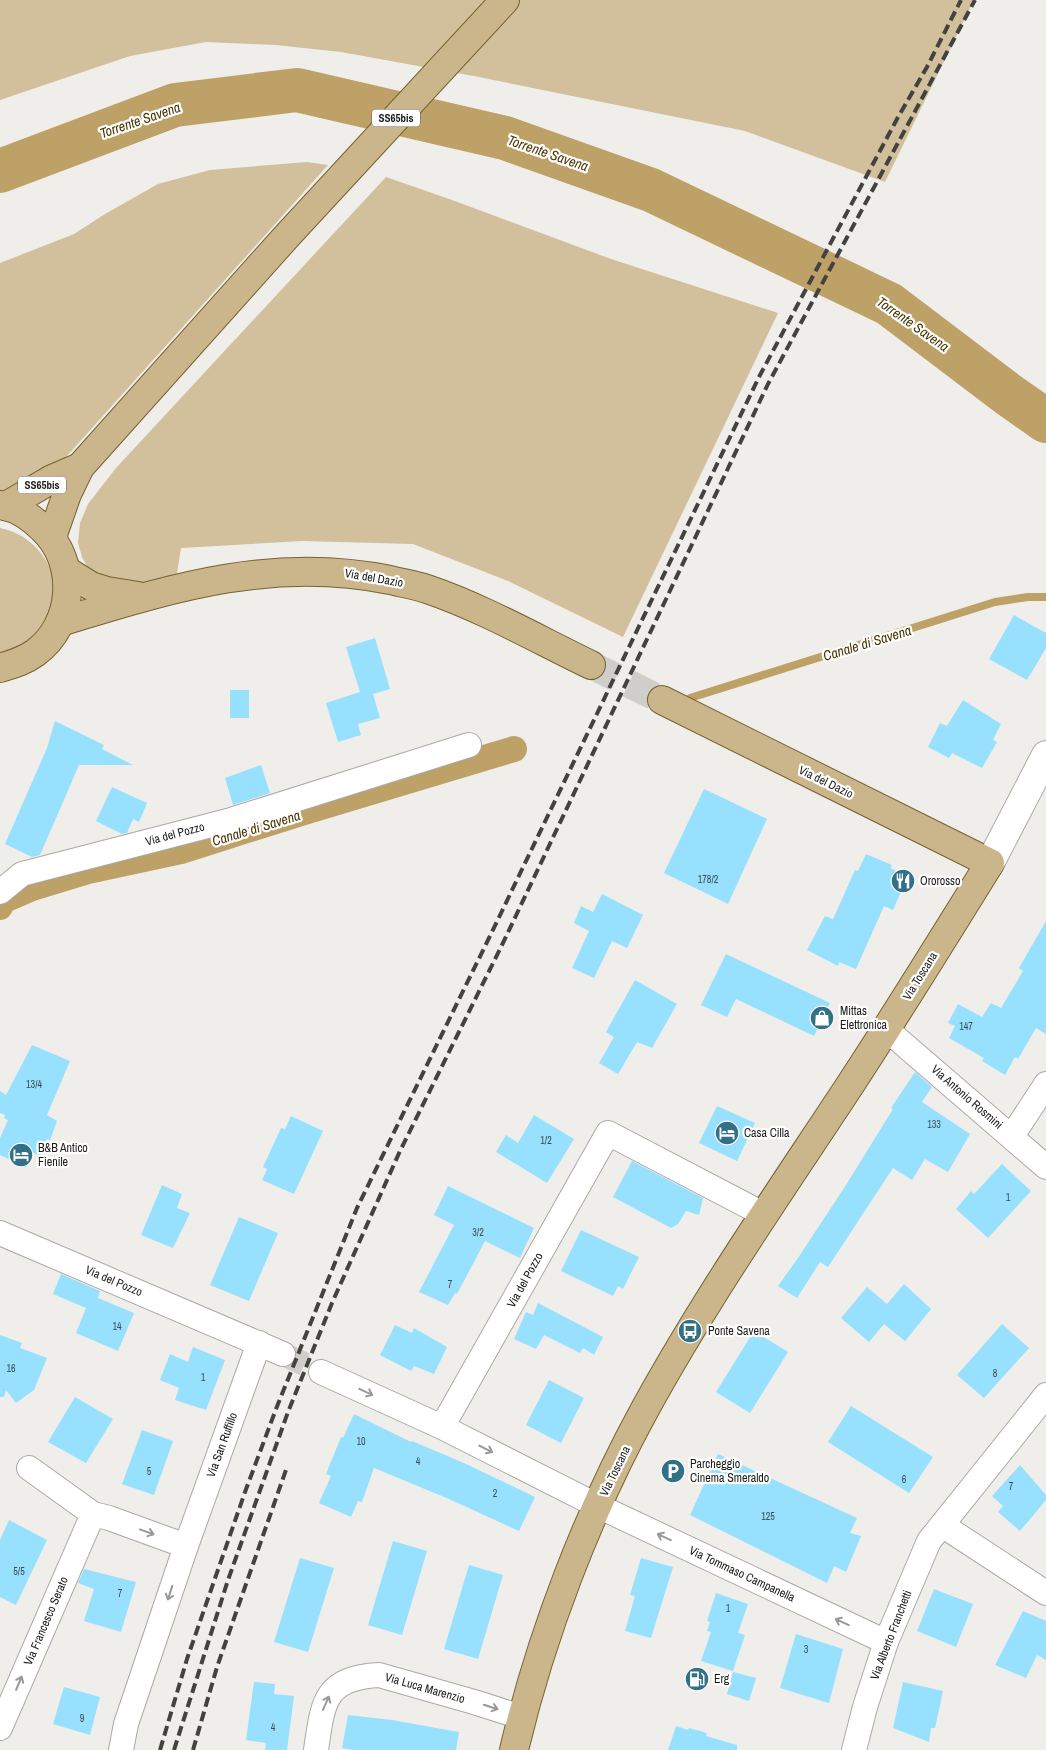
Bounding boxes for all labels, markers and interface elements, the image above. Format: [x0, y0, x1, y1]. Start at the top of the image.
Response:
water label: Torrente Savena [97, 98, 183, 142]
road number: SS65bis [372, 110, 420, 126]
water label: Torrente Savena [505, 131, 591, 175]
water label: Torrente Savena [873, 293, 953, 355]
road number: SS65bis [18, 476, 66, 494]
street label: Via del Dazio [344, 565, 404, 591]
water label: Canale di Savena [821, 621, 913, 665]
street label: Via del Dazio [796, 762, 856, 802]
water label: Canale di Savena [210, 806, 302, 850]
street label: Via del Pozzo [144, 818, 206, 850]
restaurant icon: Ororosso [890, 868, 916, 894]
house number: 178/2 [698, 873, 719, 886]
place label: Ororosso [920, 873, 960, 889]
street label: Via Toscana [899, 948, 941, 1003]
place label: Mittas Elettronica [840, 1003, 888, 1033]
shop icon: Mittas Elettronica [809, 1005, 835, 1031]
house number: 147 [959, 1020, 973, 1033]
street label: Via Antonio Rosmini [928, 1061, 1006, 1133]
house number: 13/4 [26, 1078, 42, 1091]
house number: 133 [927, 1118, 941, 1131]
hotel icon: Casa Cilla [714, 1120, 740, 1146]
place label: Casa Cilla [744, 1125, 790, 1141]
house number: 1/2 [540, 1134, 552, 1147]
place label: B&B Antico Fienile [38, 1140, 88, 1170]
hotel icon: B&B Antico Fienile [8, 1142, 34, 1168]
house number: 1 [1006, 1191, 1011, 1204]
house number: 3/2 [472, 1226, 484, 1239]
street label: Via del Pozzo [503, 1250, 547, 1310]
street label: Via del Pozzo [83, 1262, 145, 1300]
house number: 7 [448, 1278, 453, 1291]
bus stop icon: Ponte Savena [677, 1318, 703, 1344]
house number: 14 [112, 1320, 122, 1333]
place label: Ponte Savena [708, 1323, 770, 1339]
house number: 16 [6, 1362, 16, 1375]
house number: 8 [993, 1367, 998, 1380]
house number: 1 [201, 1371, 206, 1384]
one-way arrow [358, 1388, 373, 1397]
street label: Via San Ruffillo [203, 1410, 241, 1480]
house number: 10 [356, 1435, 366, 1448]
street label: Via Toscana [596, 1443, 634, 1499]
one-way arrow [478, 1444, 493, 1454]
house number: 4 [416, 1455, 421, 1468]
place label: Parcheggio Cinema Smeraldo [690, 1456, 769, 1486]
parking icon: Parcheggio Cinema Smeraldo [660, 1458, 686, 1484]
house number: 5 [147, 1465, 152, 1478]
house number: 6 [902, 1473, 907, 1486]
house number: 7 [1009, 1480, 1014, 1493]
house number: 2 [493, 1487, 498, 1500]
house number: 125 [761, 1510, 775, 1523]
one-way arrow [139, 1528, 155, 1537]
one-way arrow [656, 1532, 671, 1542]
street label: Via Tommaso Campanella [686, 1542, 798, 1606]
house number: 5/5 [13, 1565, 25, 1578]
street label: Via Francesco Serato [20, 1574, 72, 1668]
one-way arrow [165, 1584, 175, 1600]
house number: 7 [118, 1587, 123, 1600]
street label: Via Alberto Franchetti [867, 1588, 915, 1682]
house number: 1 [726, 1602, 731, 1615]
one-way arrow [835, 1616, 850, 1626]
house number: 3 [804, 1643, 809, 1656]
fuel station icon: Erg [684, 1666, 710, 1692]
street label: Via Luca Marenzio [383, 1669, 467, 1707]
place label: Erg [714, 1671, 730, 1687]
one-way arrow [15, 1676, 25, 1691]
one-way arrow [322, 1696, 332, 1711]
one-way arrow [482, 1703, 498, 1713]
house number: 9 [80, 1712, 85, 1725]
house number: 4 [271, 1721, 276, 1734]

